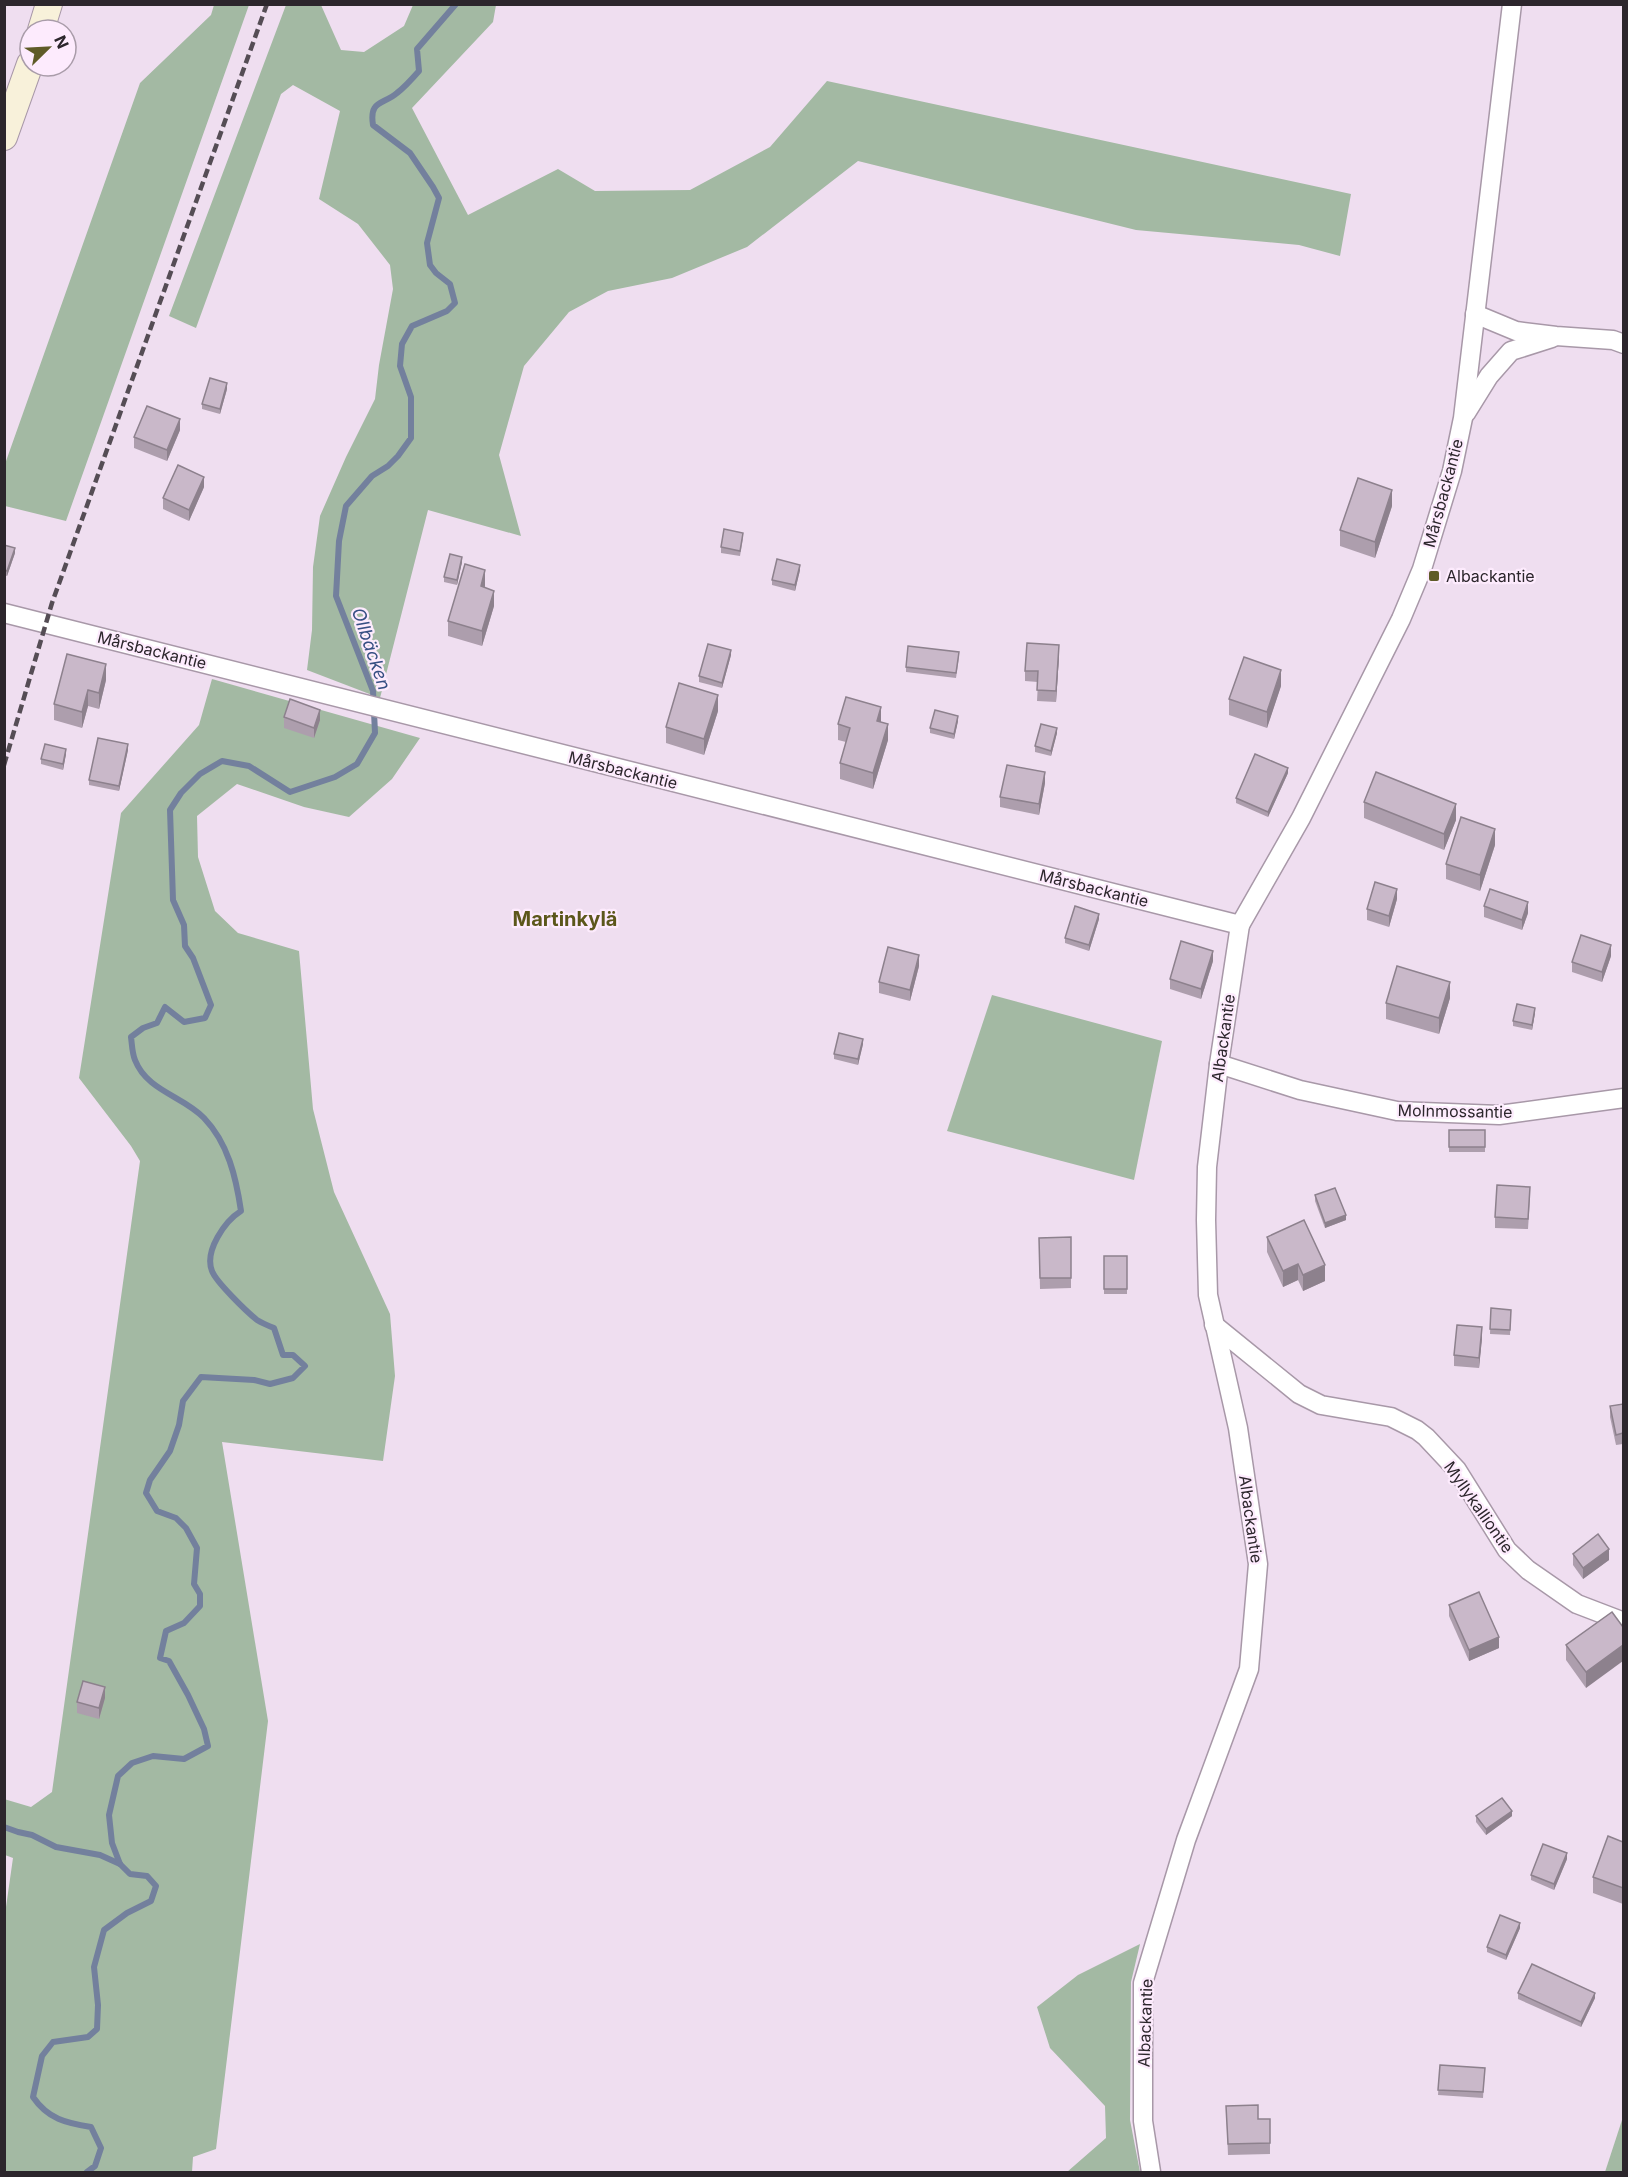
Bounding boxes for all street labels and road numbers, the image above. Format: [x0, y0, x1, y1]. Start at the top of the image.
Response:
street label: Mårsbackantie [1419, 436, 1467, 550]
street label: Mårsbackantie [95, 627, 209, 673]
street label: Mårsbackantie [566, 747, 680, 793]
street label: Mårsbackantie [1037, 865, 1151, 911]
street label: Albackantie [1207, 993, 1239, 1083]
street label: Molnmossantie [1397, 1100, 1513, 1122]
street label: Myllykalliontie [1440, 1457, 1518, 1557]
street label: Albackantie [1235, 1474, 1267, 1564]
street label: Albackantie [1133, 1978, 1157, 2068]

